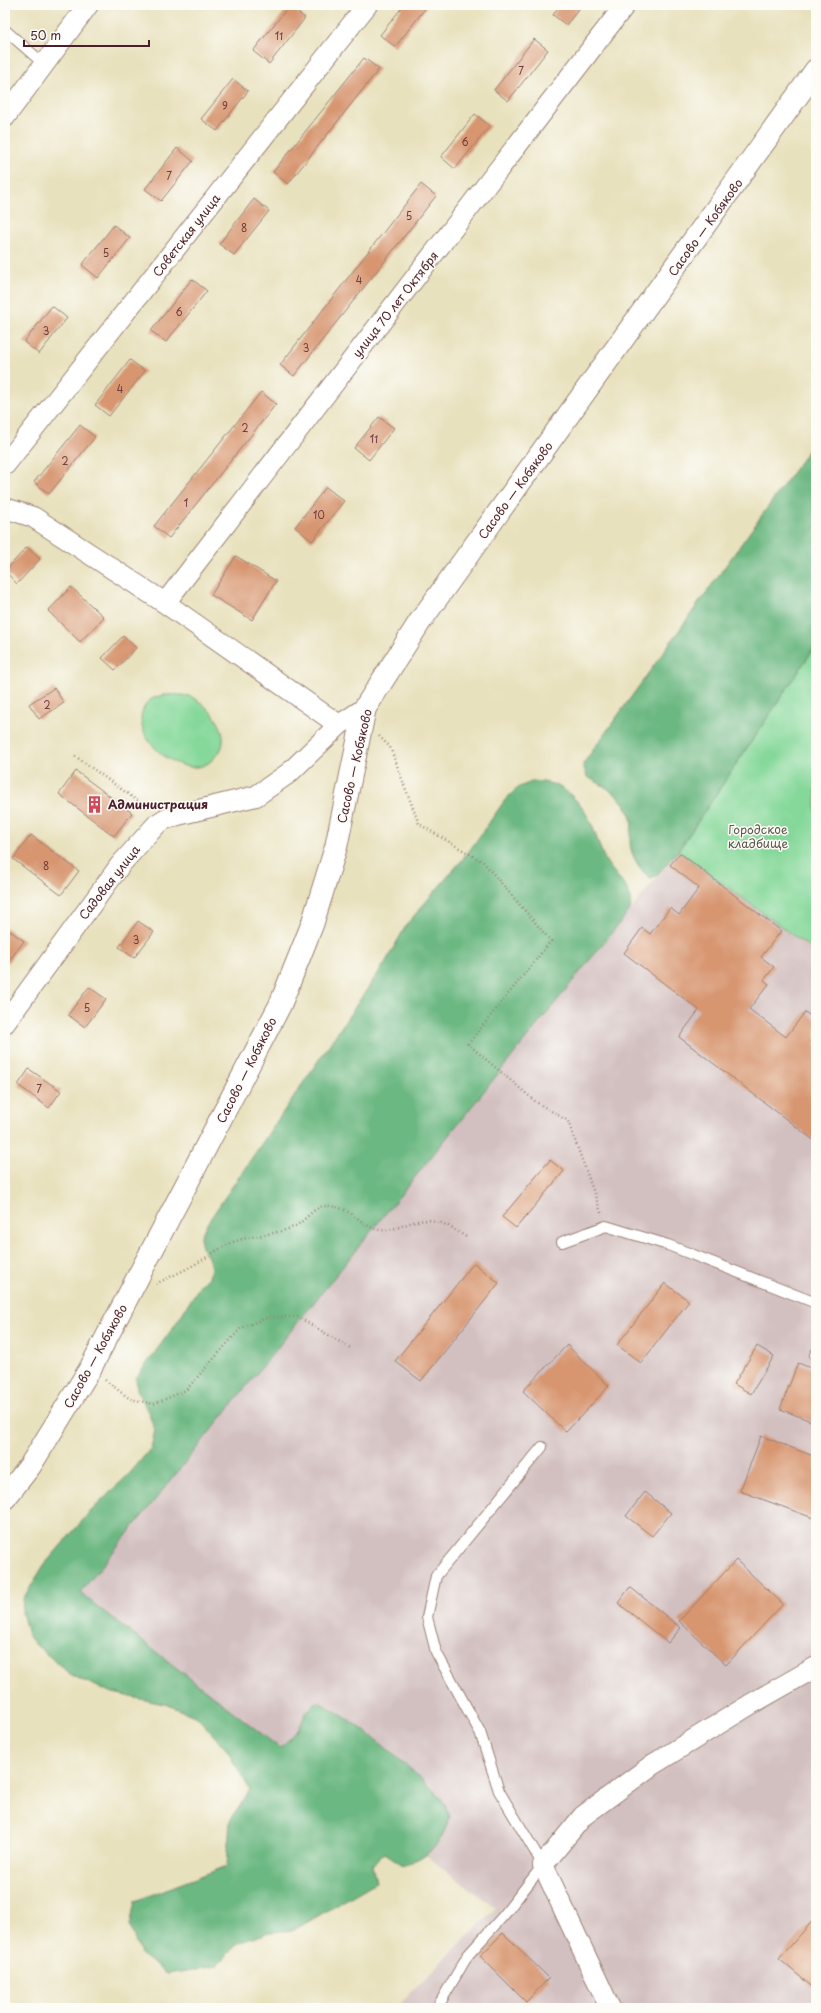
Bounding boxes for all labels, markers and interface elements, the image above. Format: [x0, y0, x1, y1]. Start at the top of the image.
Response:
scale bar [24, 22, 149, 48]
text: 50 m [30, 26, 61, 44]
house number: 11 [275, 28, 283, 43]
house number: 7 [518, 63, 524, 78]
house number: 9 [222, 98, 228, 113]
house number: 6 [461, 134, 469, 149]
house number: 7 [166, 168, 172, 183]
street label: Сасово — Кобяково [663, 174, 747, 280]
street label: Советская улица [148, 189, 224, 280]
house number: 5 [406, 208, 412, 223]
house number: 8 [241, 220, 247, 235]
house number: 5 [103, 245, 109, 260]
street label: улица 70 лет Октября [348, 247, 442, 361]
house number: 4 [356, 272, 363, 287]
house number: 6 [175, 304, 183, 319]
house number: 3 [43, 323, 49, 338]
house number: 3 [303, 340, 309, 355]
house number: 4 [117, 381, 124, 396]
house number: 2 [241, 420, 249, 435]
house number: 11 [370, 431, 378, 446]
street label: Сасово — Кобяково [473, 437, 557, 543]
house number: 2 [61, 453, 69, 468]
house number: 1 [184, 495, 188, 510]
house number: 10 [313, 507, 325, 522]
house number: 2 [43, 697, 51, 712]
street label: Сасово — Кобяково [332, 707, 376, 825]
building icon: Администрация [85, 794, 105, 814]
place label: Администрация [108, 795, 208, 813]
park label: Городское кладбище [728, 820, 788, 852]
street label: Садовая улица [74, 841, 144, 923]
house number: 8 [43, 858, 49, 873]
house number: 3 [133, 932, 139, 947]
house number: 5 [84, 1000, 90, 1015]
street label: Сасово — Кобяково [211, 1014, 281, 1126]
house number: 7 [36, 1081, 42, 1096]
street label: Сасово — Кобяково [59, 1300, 131, 1411]

